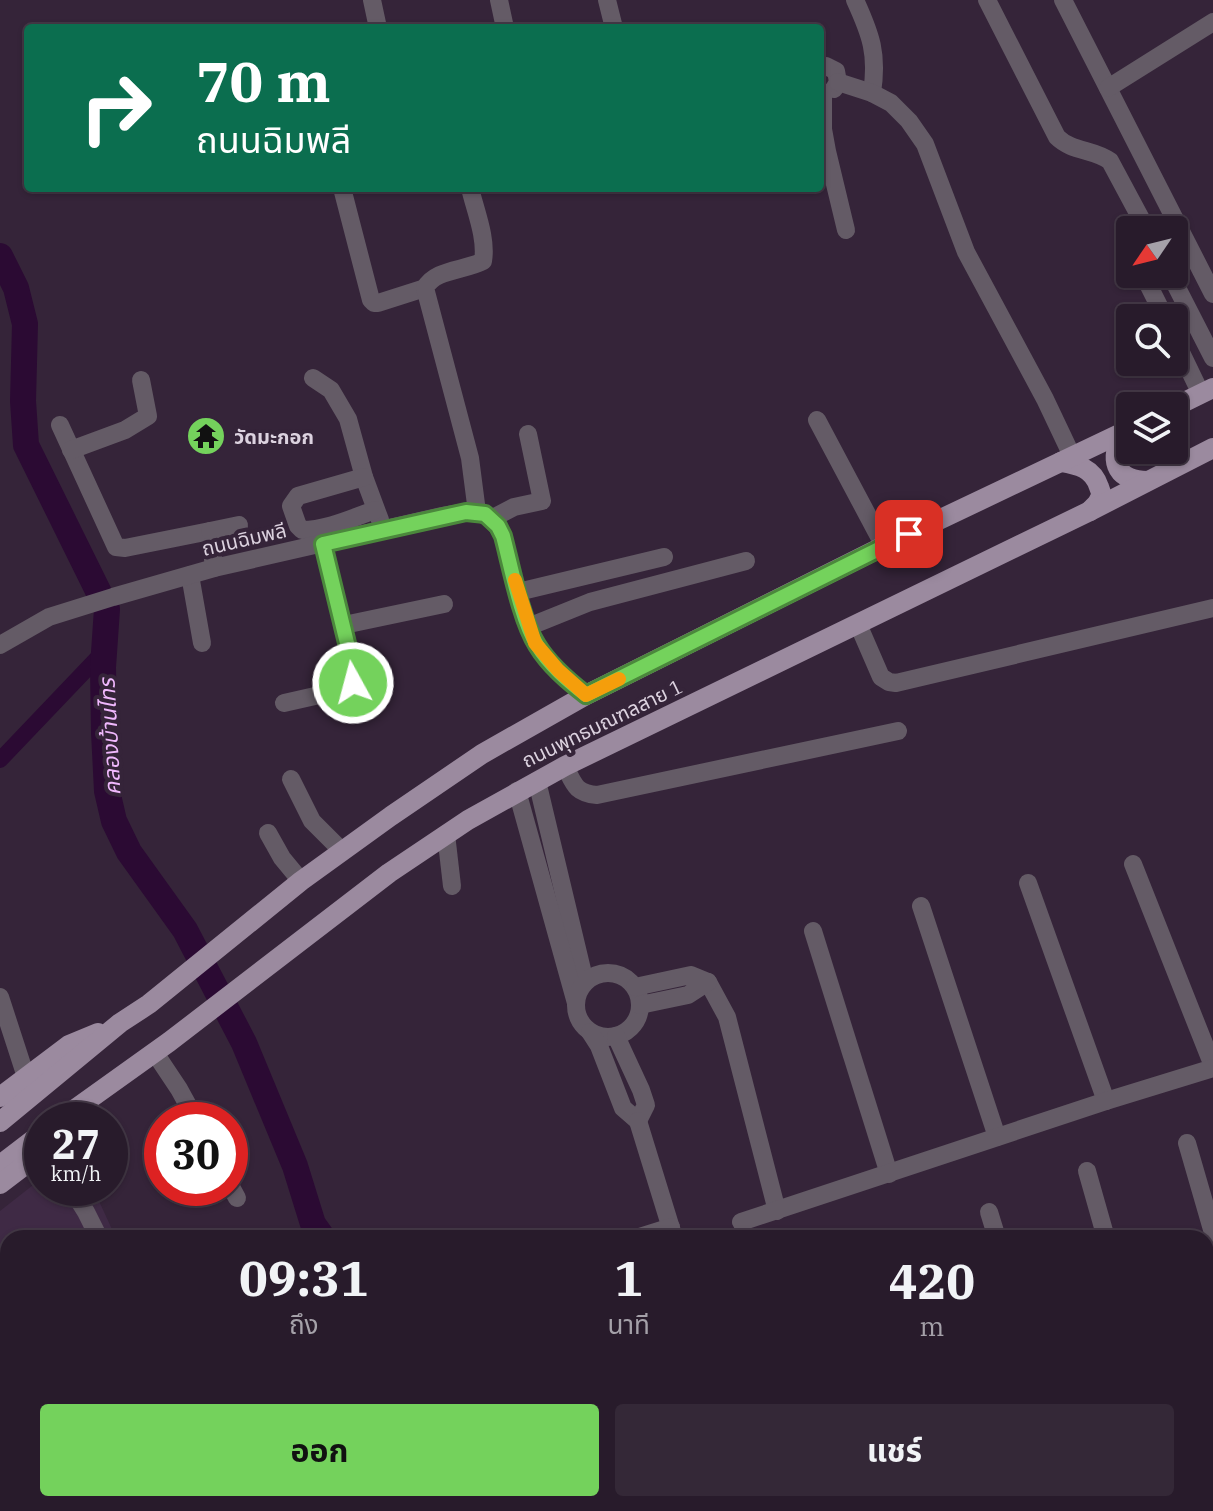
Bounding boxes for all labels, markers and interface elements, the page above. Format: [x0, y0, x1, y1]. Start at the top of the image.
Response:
text: 70 m [196, 45, 331, 117]
icon: right [64, 56, 168, 160]
text: ถนนฉิมพลี [196, 116, 351, 163]
north arrow [1116, 216, 1188, 288]
map controls [1116, 216, 1188, 464]
button: search [1116, 304, 1188, 376]
button: layers [1116, 392, 1188, 464]
temple icon: วัดมะกอก [185, 415, 227, 457]
place label: วัดมะกอก [234, 423, 314, 450]
pin [875, 500, 943, 568]
icon: arrive [887, 512, 931, 556]
street label: ถนนฉิมพลี [199, 516, 289, 562]
position arrow [311, 641, 395, 725]
street label: ถนนพุทธมณฑลสาย 1 [517, 672, 687, 774]
water label: คลองบ้านไทร [91, 676, 127, 796]
speed limit sign: 30 [144, 1102, 248, 1206]
text: 27 [52, 1118, 100, 1170]
text: km/h [51, 1160, 101, 1187]
text: 09:31 [239, 1247, 369, 1309]
text: 1 [614, 1247, 643, 1309]
text: 420 [889, 1250, 975, 1312]
text: ถึง [289, 1307, 319, 1341]
text: นาที [608, 1307, 650, 1341]
text: m [920, 1309, 944, 1343]
button: ออก [40, 1404, 599, 1496]
button: แชร์ [615, 1404, 1174, 1496]

